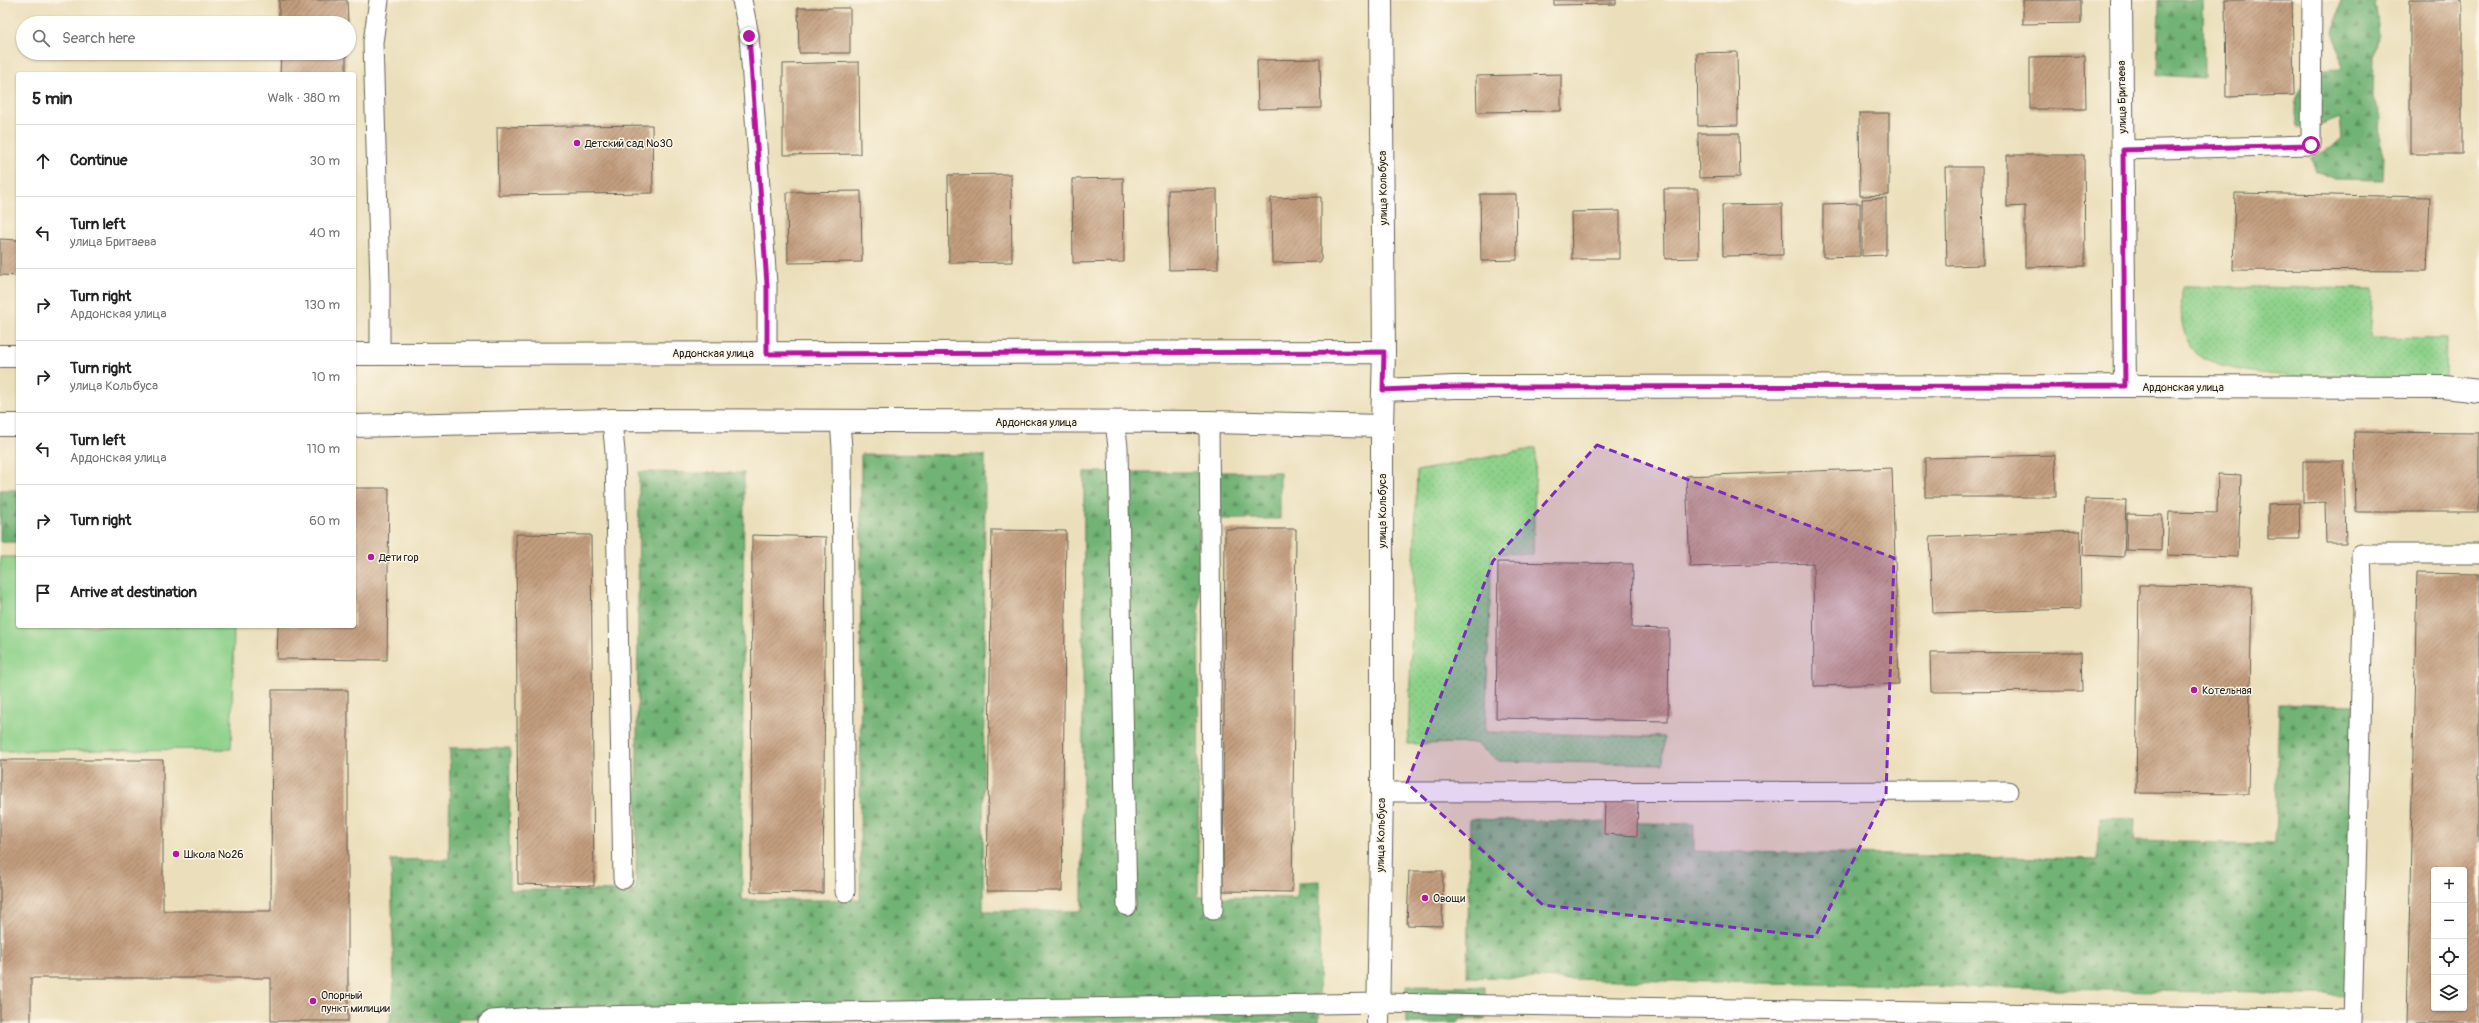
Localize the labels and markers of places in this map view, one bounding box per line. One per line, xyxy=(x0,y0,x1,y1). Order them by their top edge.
place label: Детский сад №30 xyxy=(584,137,673,150)
marker: Детский сад №30 xyxy=(572,138,582,148)
place label: Дети гор xyxy=(378,551,419,564)
marker: Дети гор xyxy=(366,552,376,562)
place label: Котельная xyxy=(2202,684,2252,697)
marker: Котельная xyxy=(2189,685,2199,695)
place label: Школа №26 xyxy=(184,848,244,861)
marker: Школа №26 xyxy=(171,849,181,859)
place label: Овощи xyxy=(1433,892,1465,905)
marker: Овощи xyxy=(1420,893,1430,903)
place label: Опорный пункт милиции xyxy=(321,989,390,1015)
marker: Опорный пункт милиции xyxy=(308,996,318,1006)

